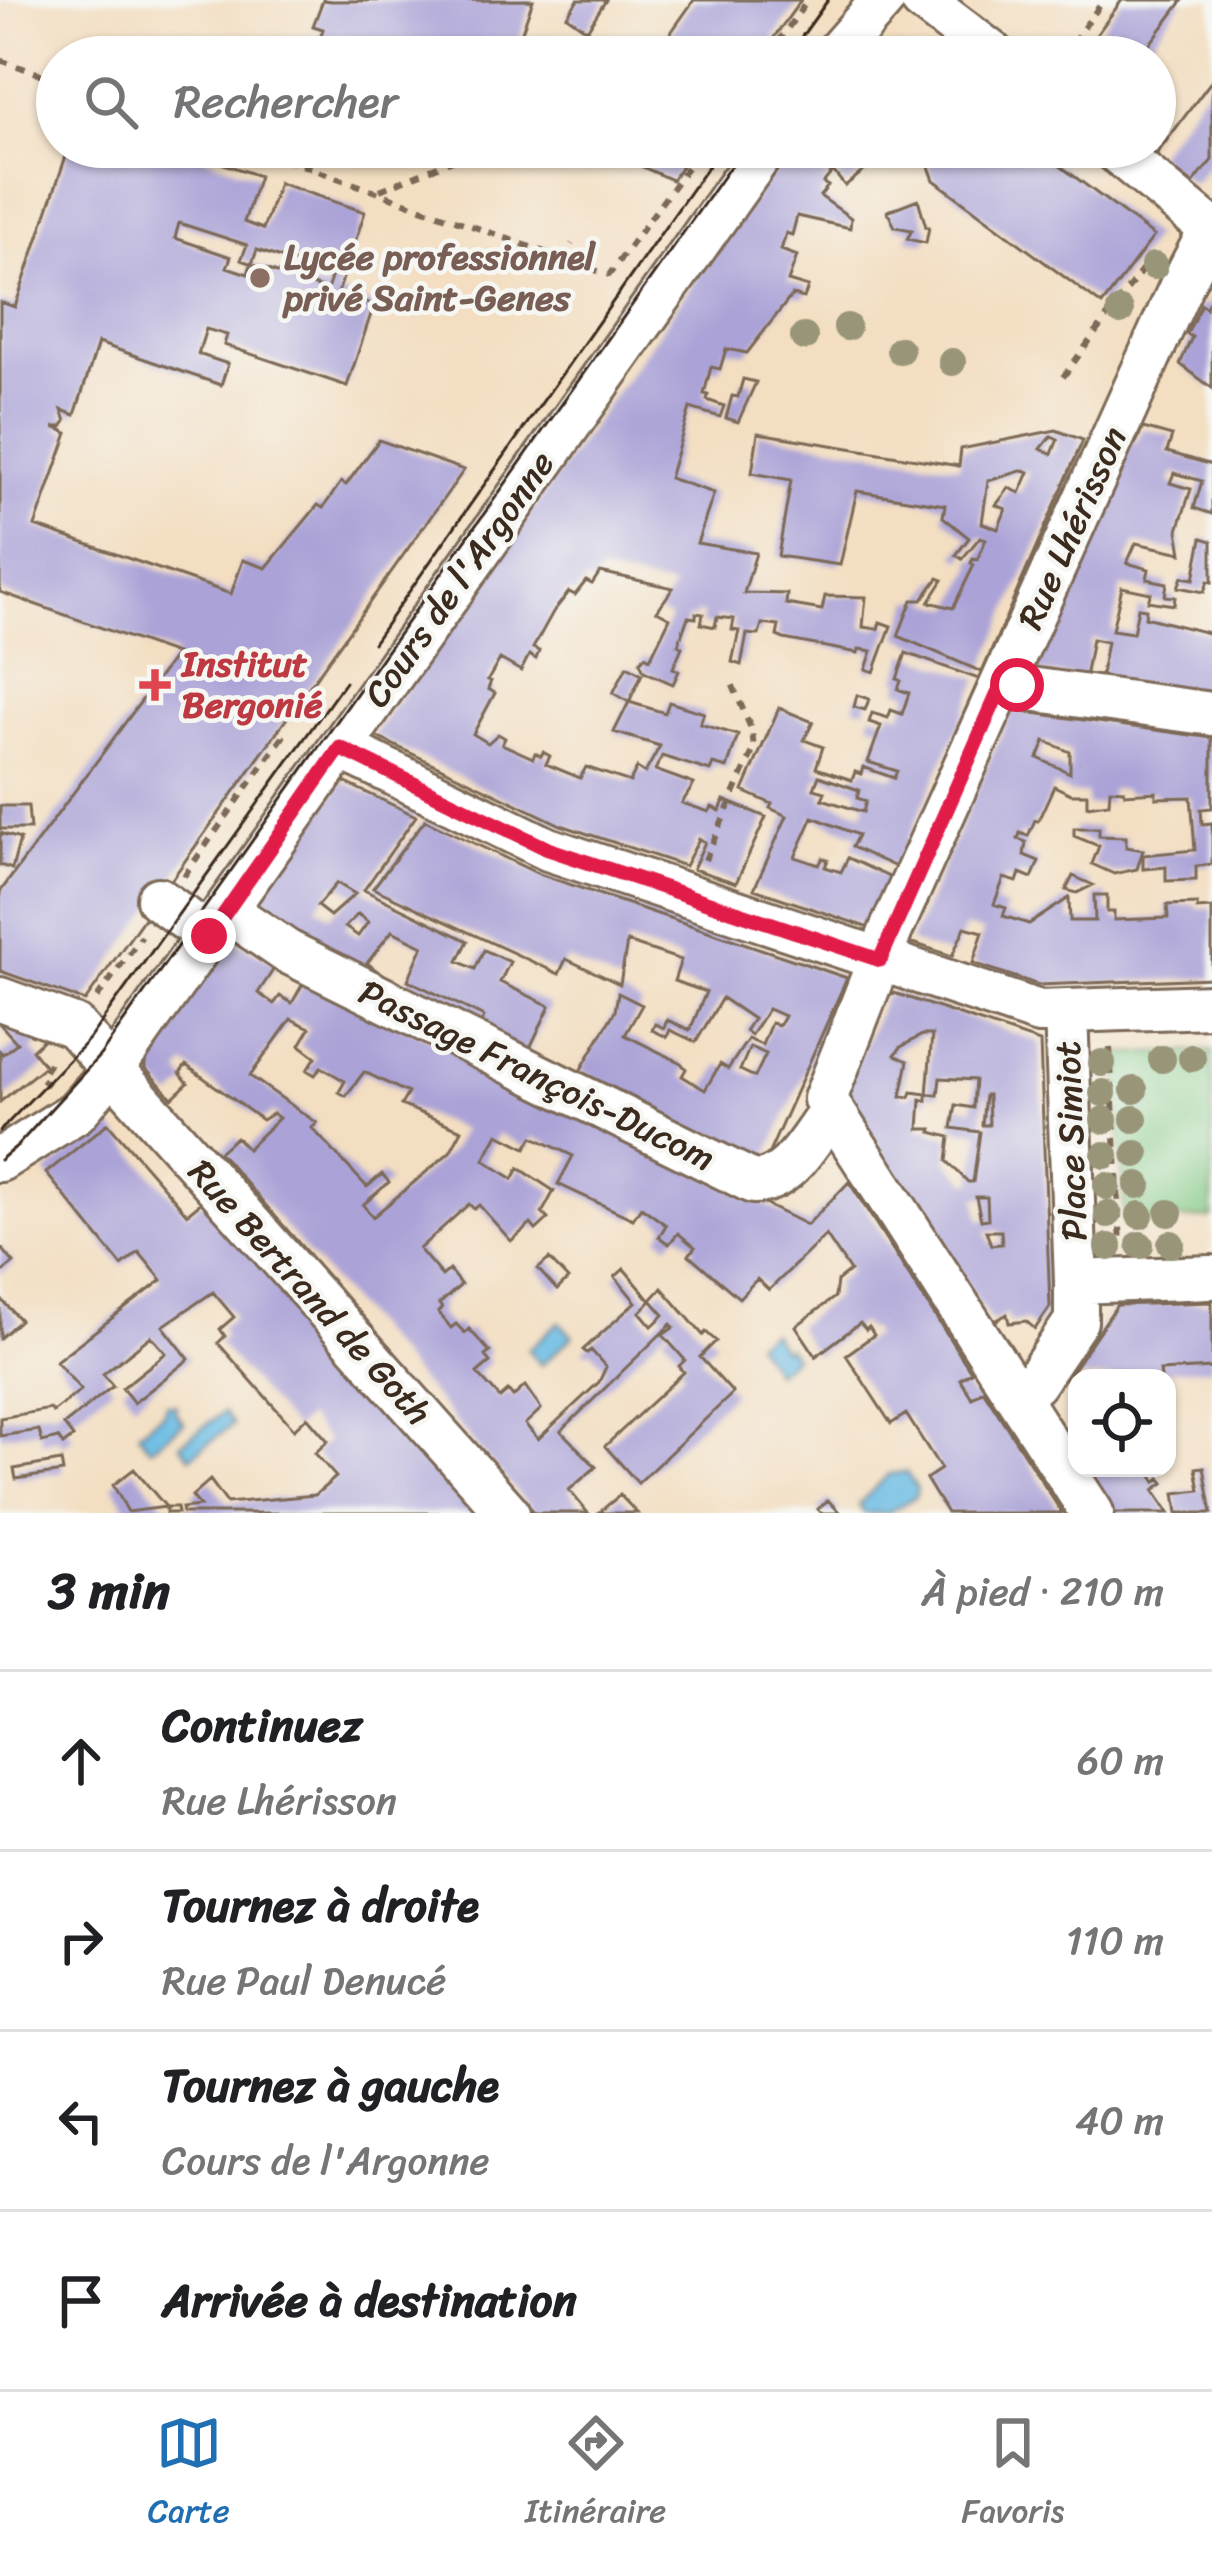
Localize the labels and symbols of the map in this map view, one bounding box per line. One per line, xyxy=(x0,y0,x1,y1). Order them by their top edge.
place label: Lycée professionnel privé Saint-Genes xyxy=(282,225,597,330)
marker: Lycée professionnel privé Saint-Genes xyxy=(247,265,273,291)
street label: Rue Lhérisson xyxy=(999,416,1145,640)
street label: Cours de l'Argonne xyxy=(346,437,572,721)
place label: Institut Bergonié xyxy=(180,632,323,737)
route start xyxy=(990,658,1044,712)
marker: Institut Bergonié xyxy=(139,669,171,701)
route end xyxy=(182,909,236,963)
street label: Passage François-Ducom xyxy=(348,961,726,1189)
street label: Place Simiot xyxy=(1036,1040,1106,1242)
street label: Rue Bertrand de Goth xyxy=(172,1143,448,1441)

